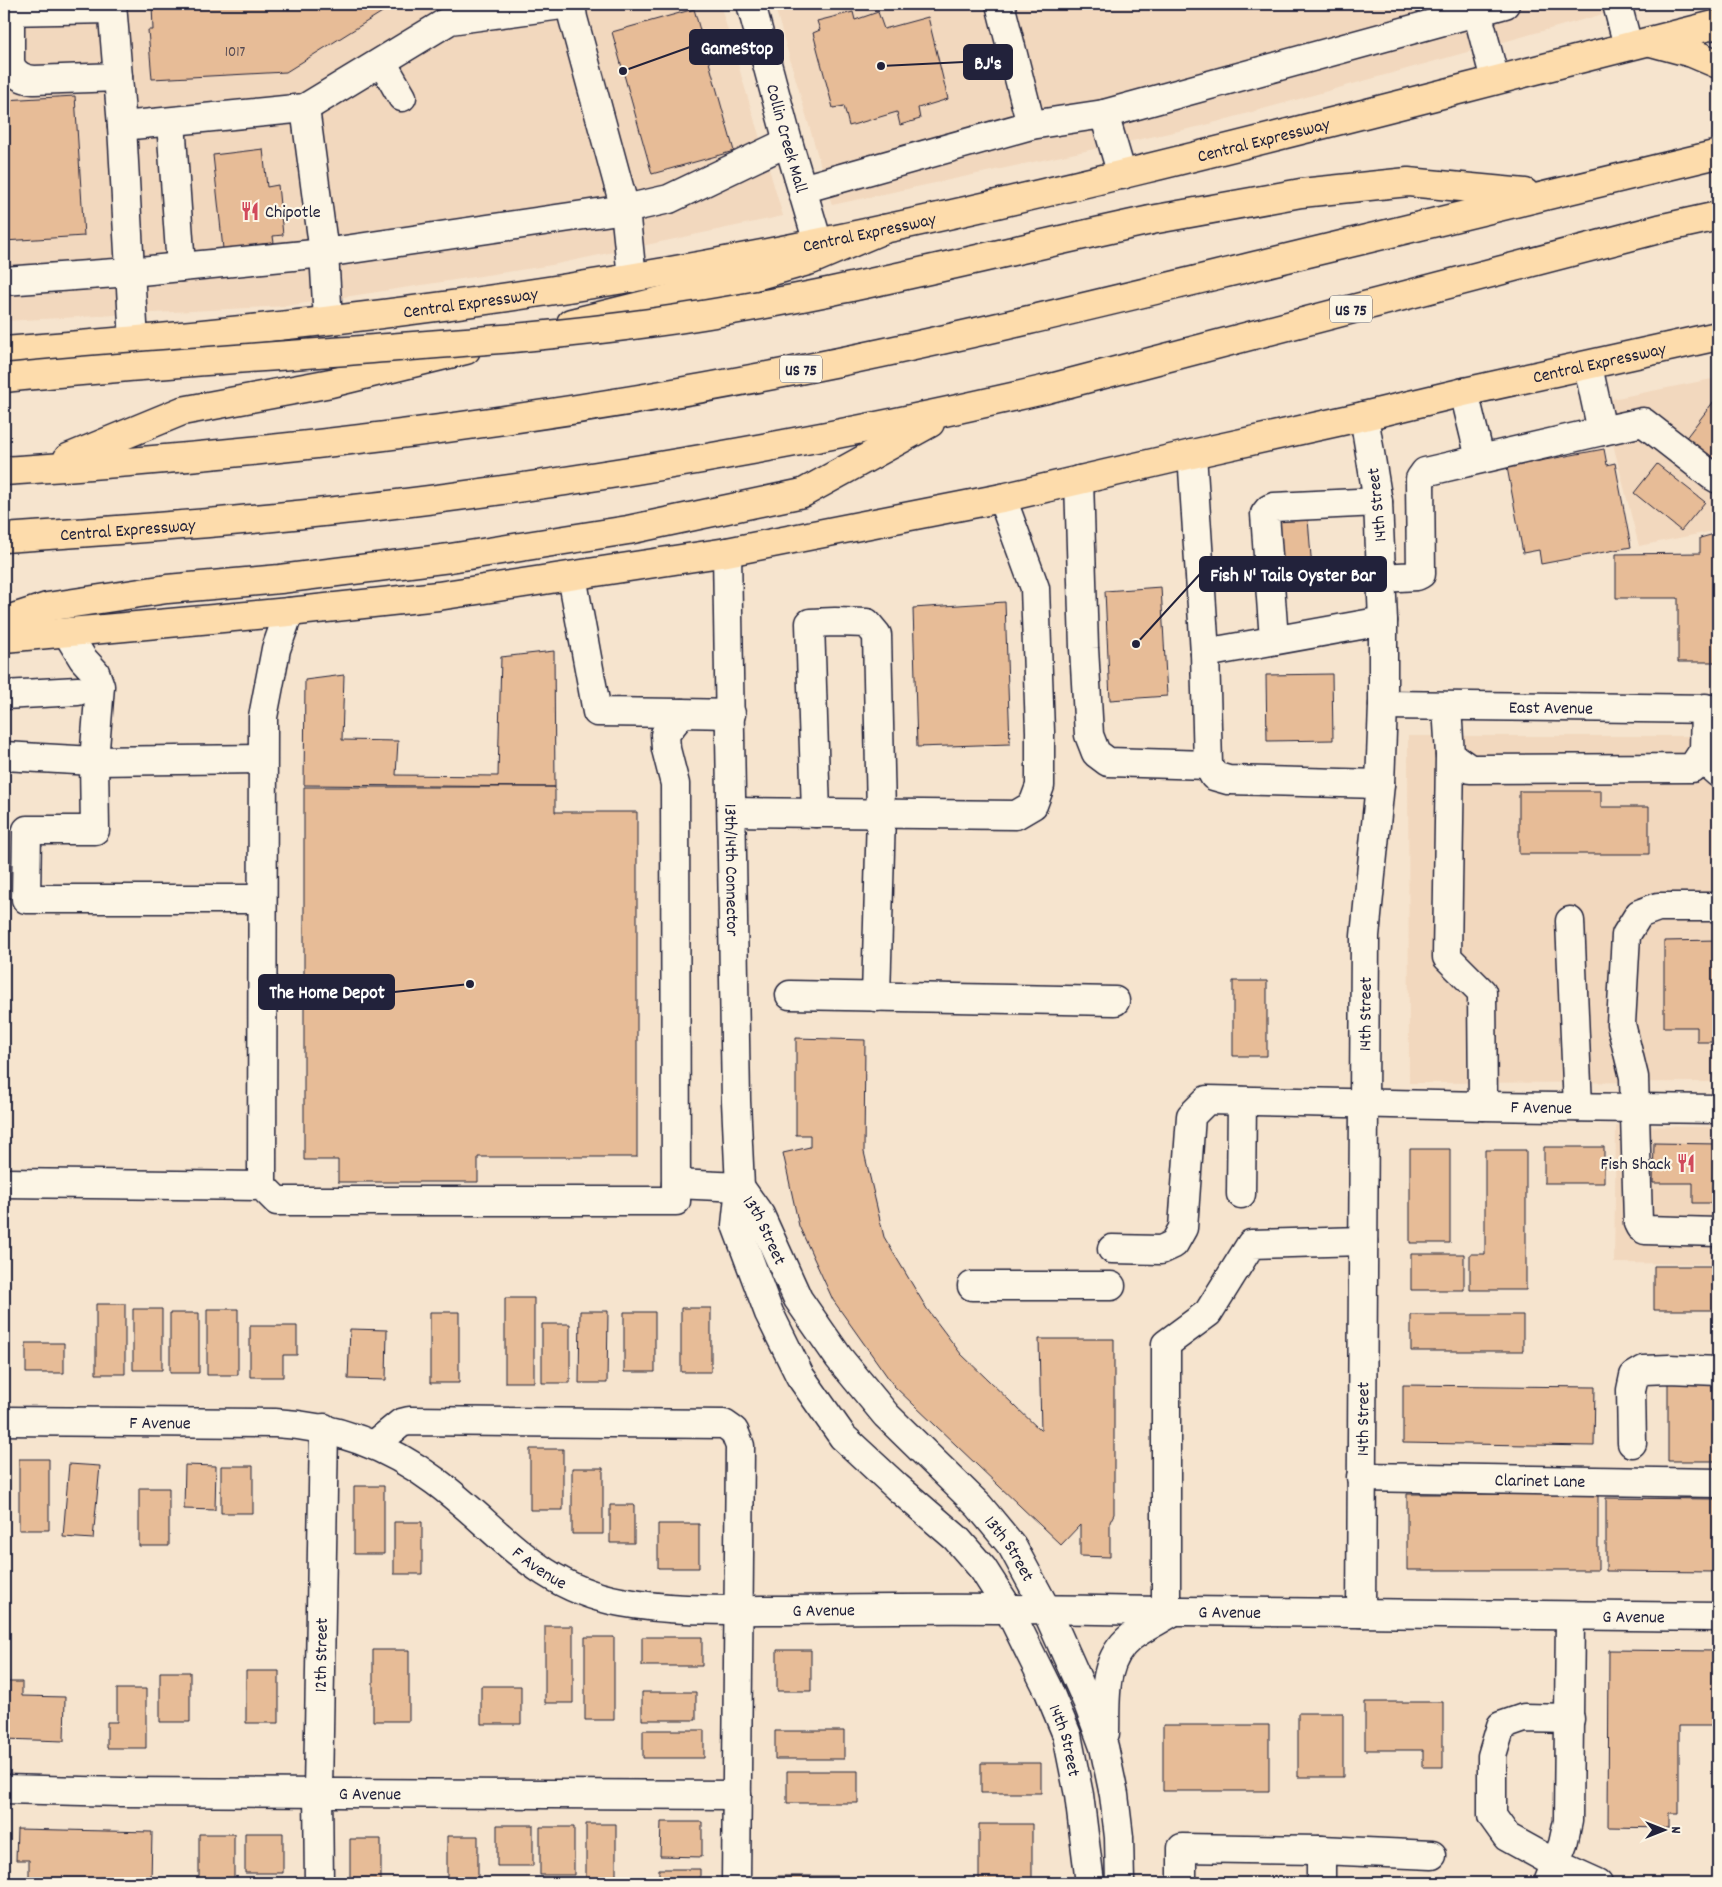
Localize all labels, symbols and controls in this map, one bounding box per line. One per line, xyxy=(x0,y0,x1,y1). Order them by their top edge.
callout: GameStop xyxy=(690,30,783,64)
text: GameStop xyxy=(701,37,773,64)
house number: 1017 xyxy=(225,42,245,64)
callout: BJ's xyxy=(964,45,1012,79)
text: BJ's xyxy=(974,52,1002,79)
street label: Collin Creek Mall xyxy=(758,82,813,197)
street label: Central Expressway xyxy=(1195,113,1334,170)
restaurant icon: Chipotle xyxy=(239,200,261,222)
place label: Chipotle xyxy=(265,201,321,226)
street label: Central Expressway xyxy=(801,208,939,261)
street label: Central Expressway xyxy=(402,283,540,326)
road number: US 75 xyxy=(1330,296,1372,322)
street label: Central Expressway xyxy=(1531,338,1669,391)
road number: US 75 xyxy=(780,356,822,382)
street label: 14th Street xyxy=(1362,466,1395,543)
street label: Central Expressway xyxy=(59,514,197,549)
callout: Fish N' Tails Oyster Bar xyxy=(1200,557,1386,591)
text: Fish N' Tails Oyster Bar xyxy=(1210,564,1377,591)
street label: East Avenue xyxy=(1509,697,1593,723)
street label: 13th/14th Connector xyxy=(716,804,743,937)
callout: The Home Depot xyxy=(259,975,394,1009)
street label: 14th Street xyxy=(1354,976,1380,1051)
text: The Home Depot xyxy=(269,981,385,1008)
street label: F Avenue xyxy=(1510,1096,1572,1122)
restaurant icon: Fish Shack xyxy=(1675,1152,1697,1174)
place label: Fish Shack xyxy=(1600,1153,1671,1178)
street label: 13th Street xyxy=(735,1191,791,1270)
street label: 14th Street xyxy=(1352,1381,1377,1456)
street label: F Avenue xyxy=(129,1412,191,1437)
street label: Clarinet Lane xyxy=(1494,1469,1586,1496)
street label: 13th Street xyxy=(977,1511,1039,1587)
street label: F Avenue xyxy=(506,1542,571,1597)
street label: G Avenue xyxy=(792,1599,855,1625)
street label: G Avenue xyxy=(1198,1601,1261,1627)
street label: G Avenue xyxy=(1602,1606,1665,1631)
street label: 12th Street xyxy=(310,1617,336,1693)
street label: 14th Street xyxy=(1041,1701,1085,1779)
street label: G Avenue xyxy=(339,1783,401,1808)
north arrow xyxy=(1640,1804,1690,1854)
text: N xyxy=(1665,1827,1685,1834)

